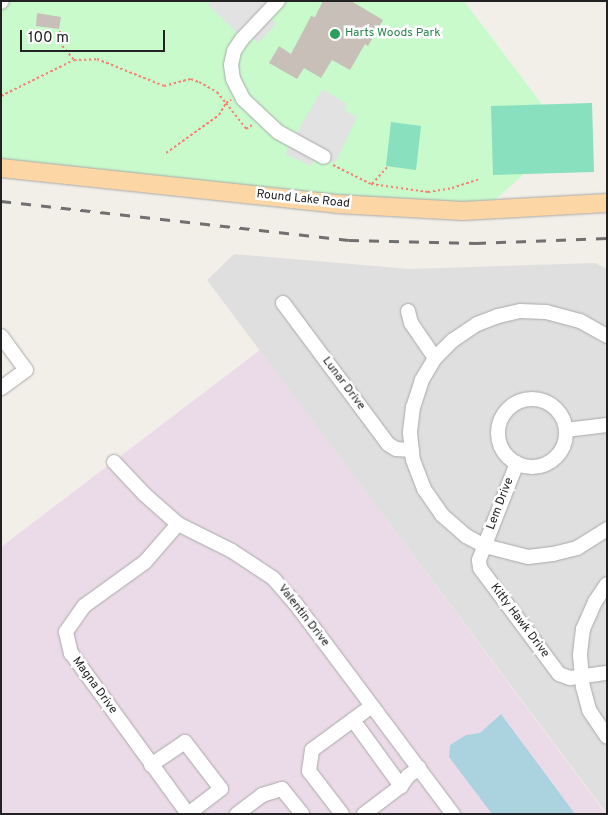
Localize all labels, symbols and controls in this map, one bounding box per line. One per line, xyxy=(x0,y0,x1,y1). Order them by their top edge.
scale bar xyxy=(22,20,168,52)
place label: Harts Woods Park xyxy=(345,27,441,41)
marker: Harts Woods Park xyxy=(329,28,341,40)
text: 100 m xyxy=(28,29,69,48)
street label: Round Lake Road xyxy=(256,188,350,212)
street label: Lunar Drive xyxy=(318,355,368,413)
street label: Lem Drive xyxy=(484,476,518,532)
street label: Kitty Hawk Drive xyxy=(486,581,552,661)
street label: Valentin Drive xyxy=(274,582,332,650)
street label: Magna Drive xyxy=(68,655,120,717)

